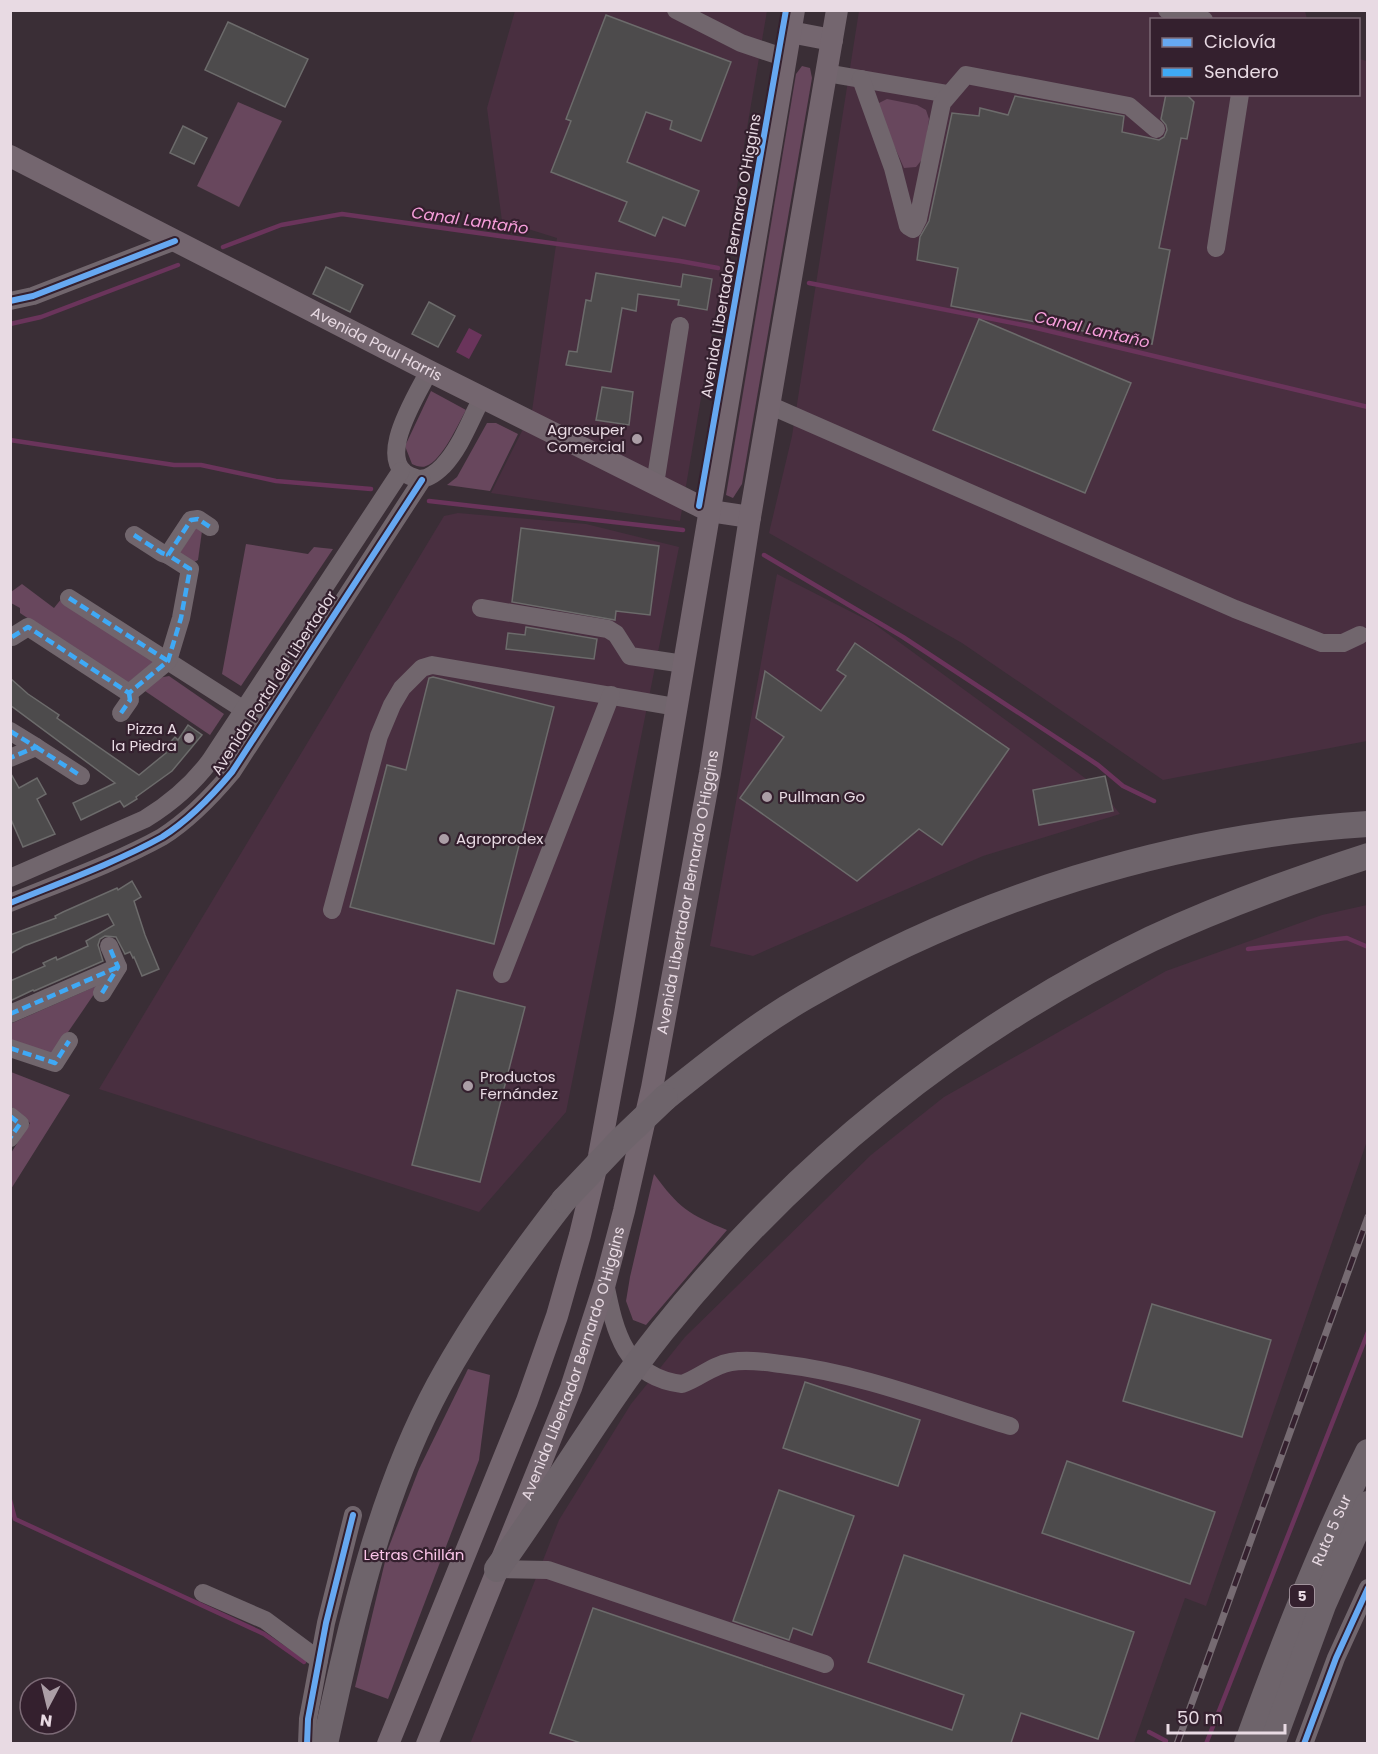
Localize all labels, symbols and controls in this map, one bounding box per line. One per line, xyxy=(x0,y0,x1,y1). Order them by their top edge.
legend xyxy=(1150,18,1360,96)
text: Ciclovía xyxy=(1204,29,1276,54)
text: Sendero xyxy=(1204,59,1279,84)
street label: Avenida Libertador Bernardo O'Higgins xyxy=(695,112,766,400)
water label: Canal Lantaño xyxy=(410,201,530,240)
street label: Avenida Paul Harris xyxy=(308,301,446,386)
water label: Canal Lantaño xyxy=(1032,305,1152,354)
place label: Agrosuper Comercial xyxy=(547,419,625,457)
marker: Agrosuper Comercial xyxy=(630,432,644,446)
street label: Avenida Portal del Libertador xyxy=(206,586,341,779)
place label: Pizza A la Piedra xyxy=(112,718,177,756)
marker: Pizza A la Piedra xyxy=(182,731,196,745)
street label: Avenida Libertador Bernardo O'Higgins xyxy=(651,748,723,1036)
place label: Pullman Go xyxy=(779,786,865,807)
marker: Pullman Go xyxy=(760,790,774,804)
place label: Agroprodex xyxy=(456,828,543,849)
marker: Agroprodex xyxy=(437,832,451,846)
place label: Productos Fernández xyxy=(480,1066,558,1104)
marker: Productos Fernández xyxy=(461,1079,475,1093)
street label: Avenida Libertador Bernardo O'Higgins xyxy=(516,1224,629,1503)
street label: Ruta 5 Sur xyxy=(1306,1491,1356,1569)
park label: Letras Chillán xyxy=(364,1544,464,1565)
road number: 5 xyxy=(1290,1585,1314,1607)
north arrow xyxy=(18,1676,78,1736)
scale bar xyxy=(1168,1697,1285,1735)
text: 50 m xyxy=(1177,1705,1223,1730)
text: N xyxy=(39,1708,54,1733)

